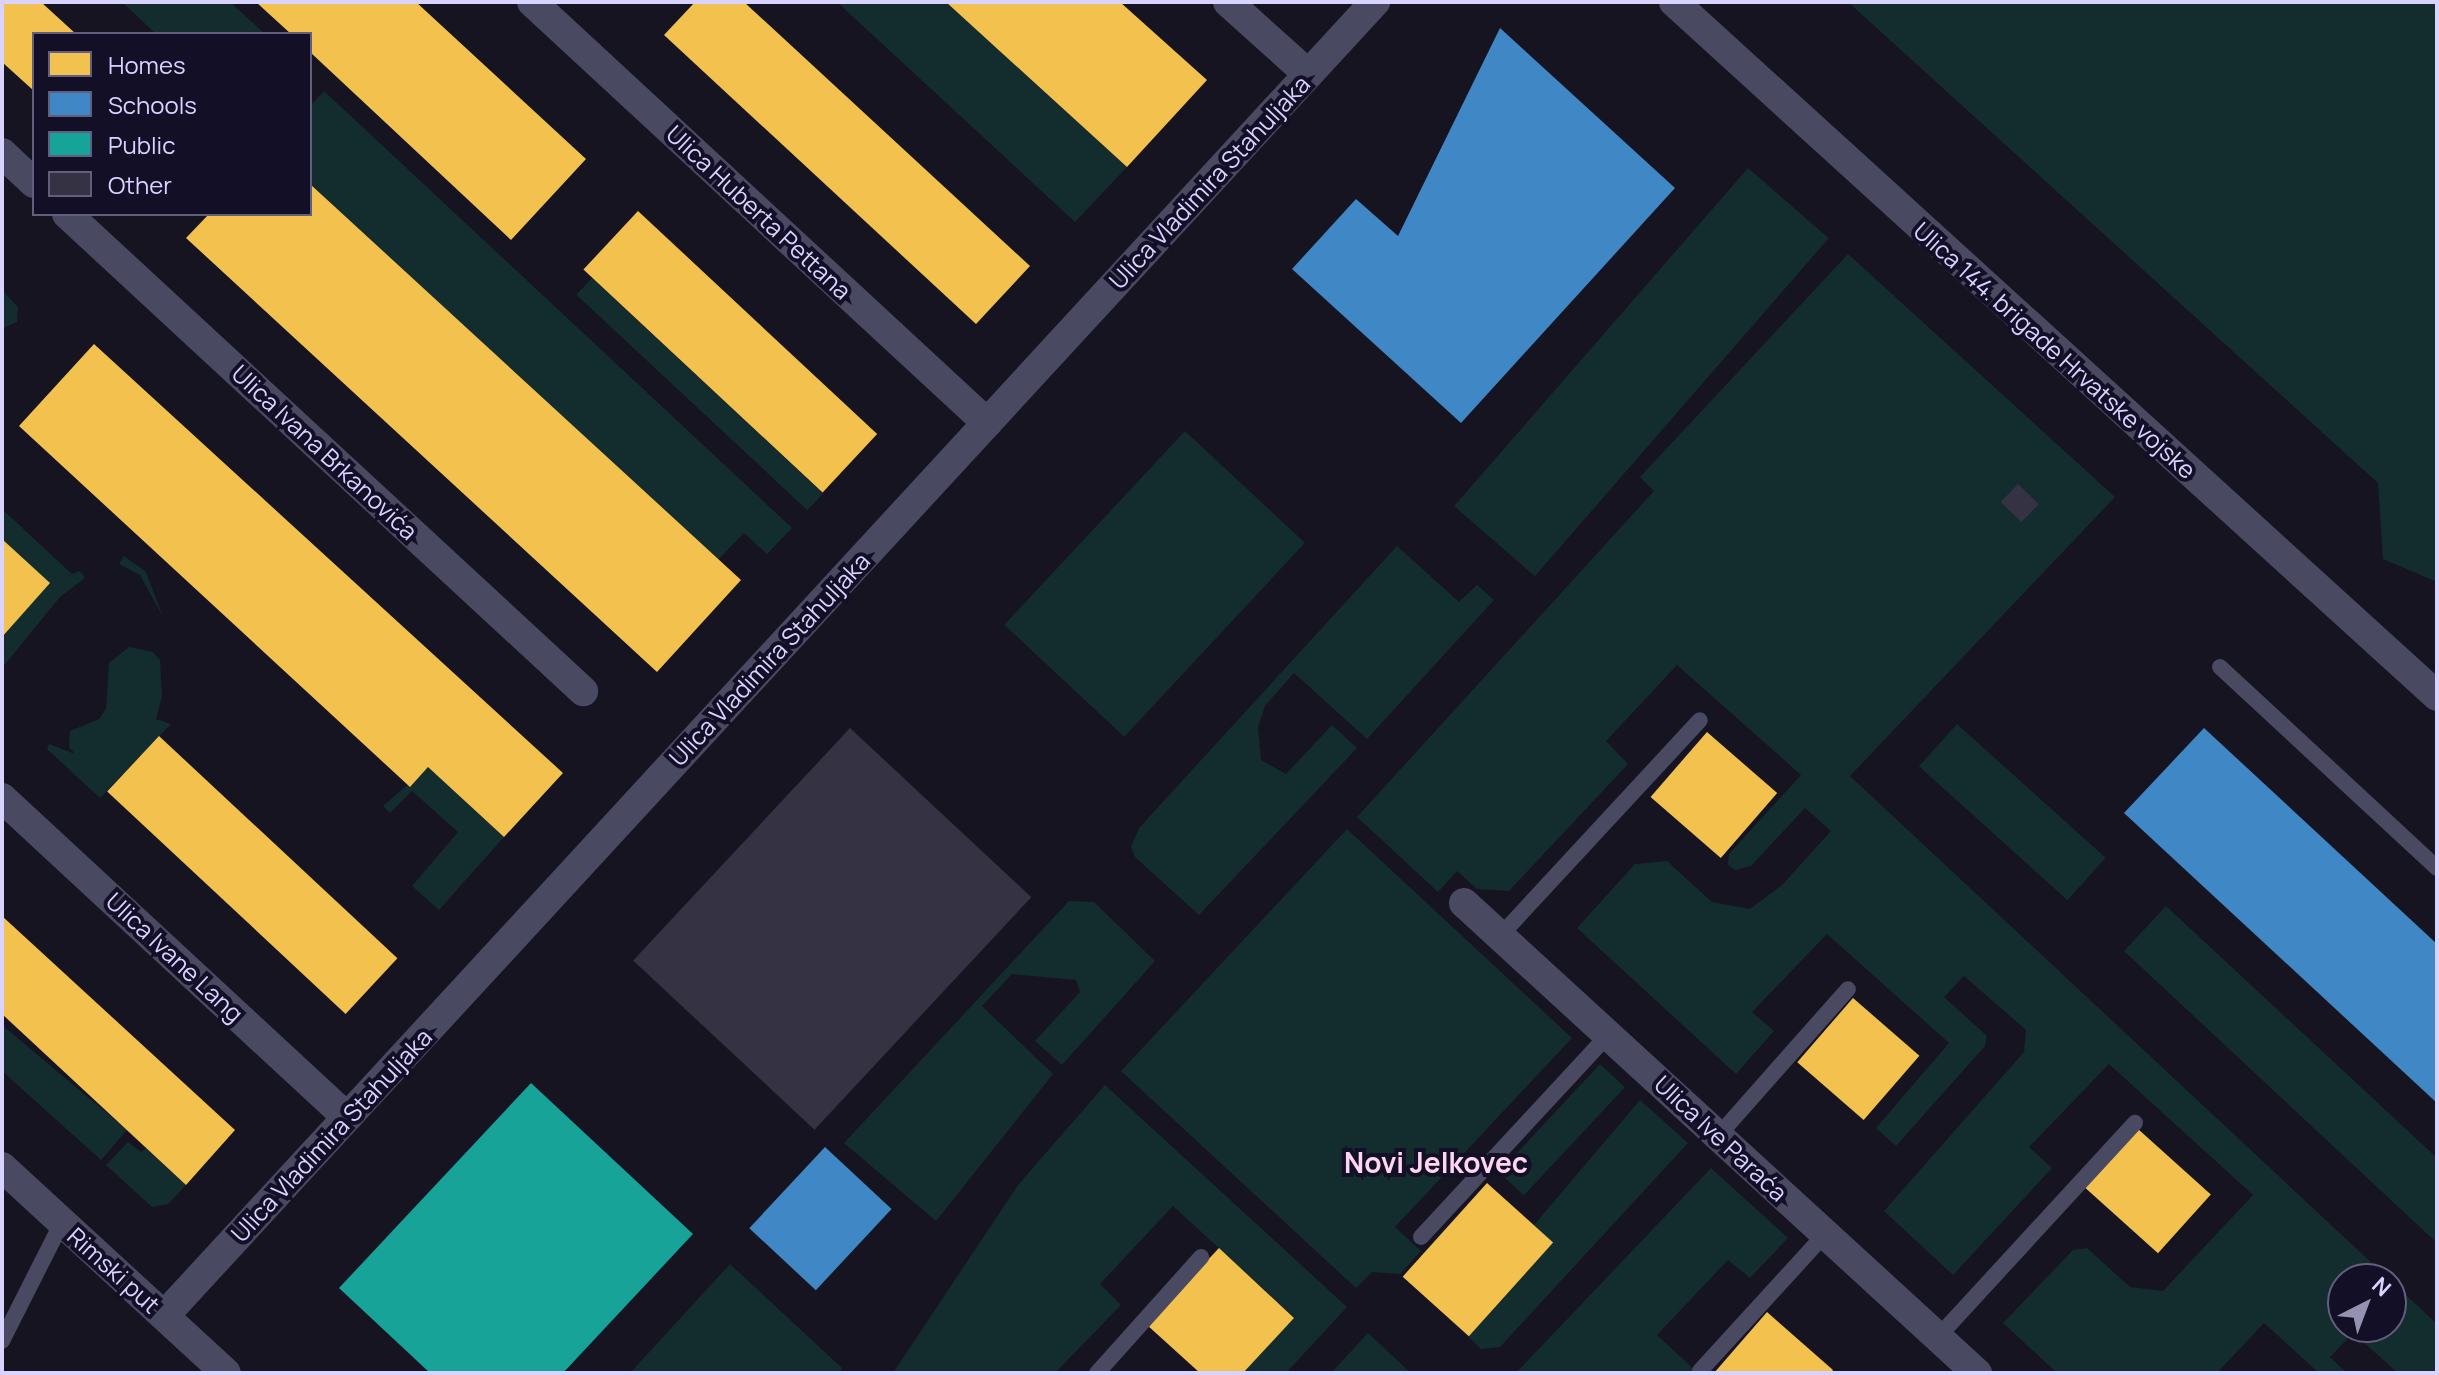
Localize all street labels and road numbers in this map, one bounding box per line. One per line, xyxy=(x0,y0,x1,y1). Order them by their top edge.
street label: Ulica Vladimira Stahuljaka xyxy=(1103,69,1315,295)
street label: Ulica Huberta Pettana xyxy=(661,119,857,305)
street label: Ulica 144. brigade Hrvatske vojske xyxy=(1908,216,2202,484)
street label: Ulica Ivana Brkanovića xyxy=(226,359,424,545)
street label: Ulica Vladimira Stahuljaka xyxy=(663,546,875,772)
street label: Ulica Ivane Lang xyxy=(101,886,249,1028)
street label: Ulica Vladimira Stahuljaka xyxy=(225,1022,437,1248)
street label: Ulica Ive Paraća xyxy=(1649,1069,1793,1207)
street label: Rimski put xyxy=(62,1221,166,1319)

